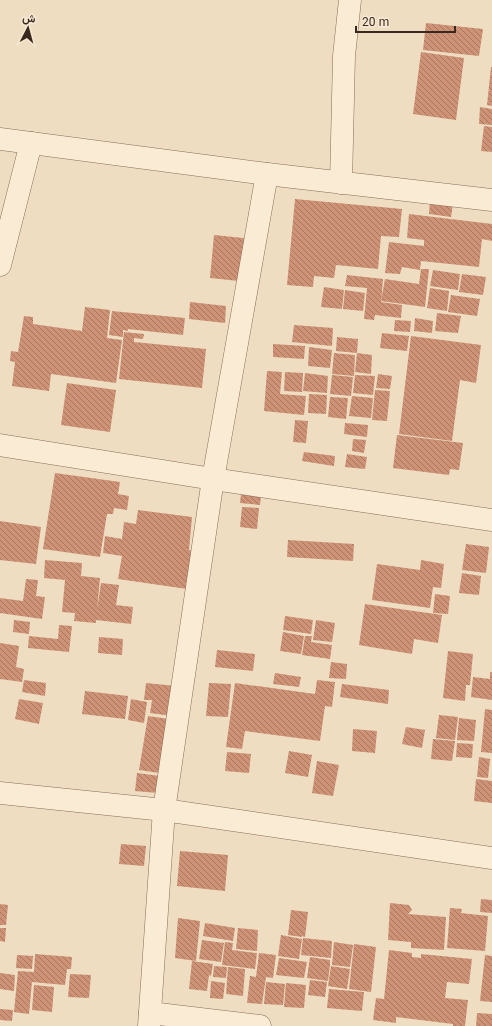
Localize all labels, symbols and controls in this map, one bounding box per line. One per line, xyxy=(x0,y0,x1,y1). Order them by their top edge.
north arrow xyxy=(8,8,48,48)
scale bar xyxy=(356,8,455,34)
text: ش xyxy=(21,10,36,29)
text: 20 m xyxy=(362,14,389,32)

